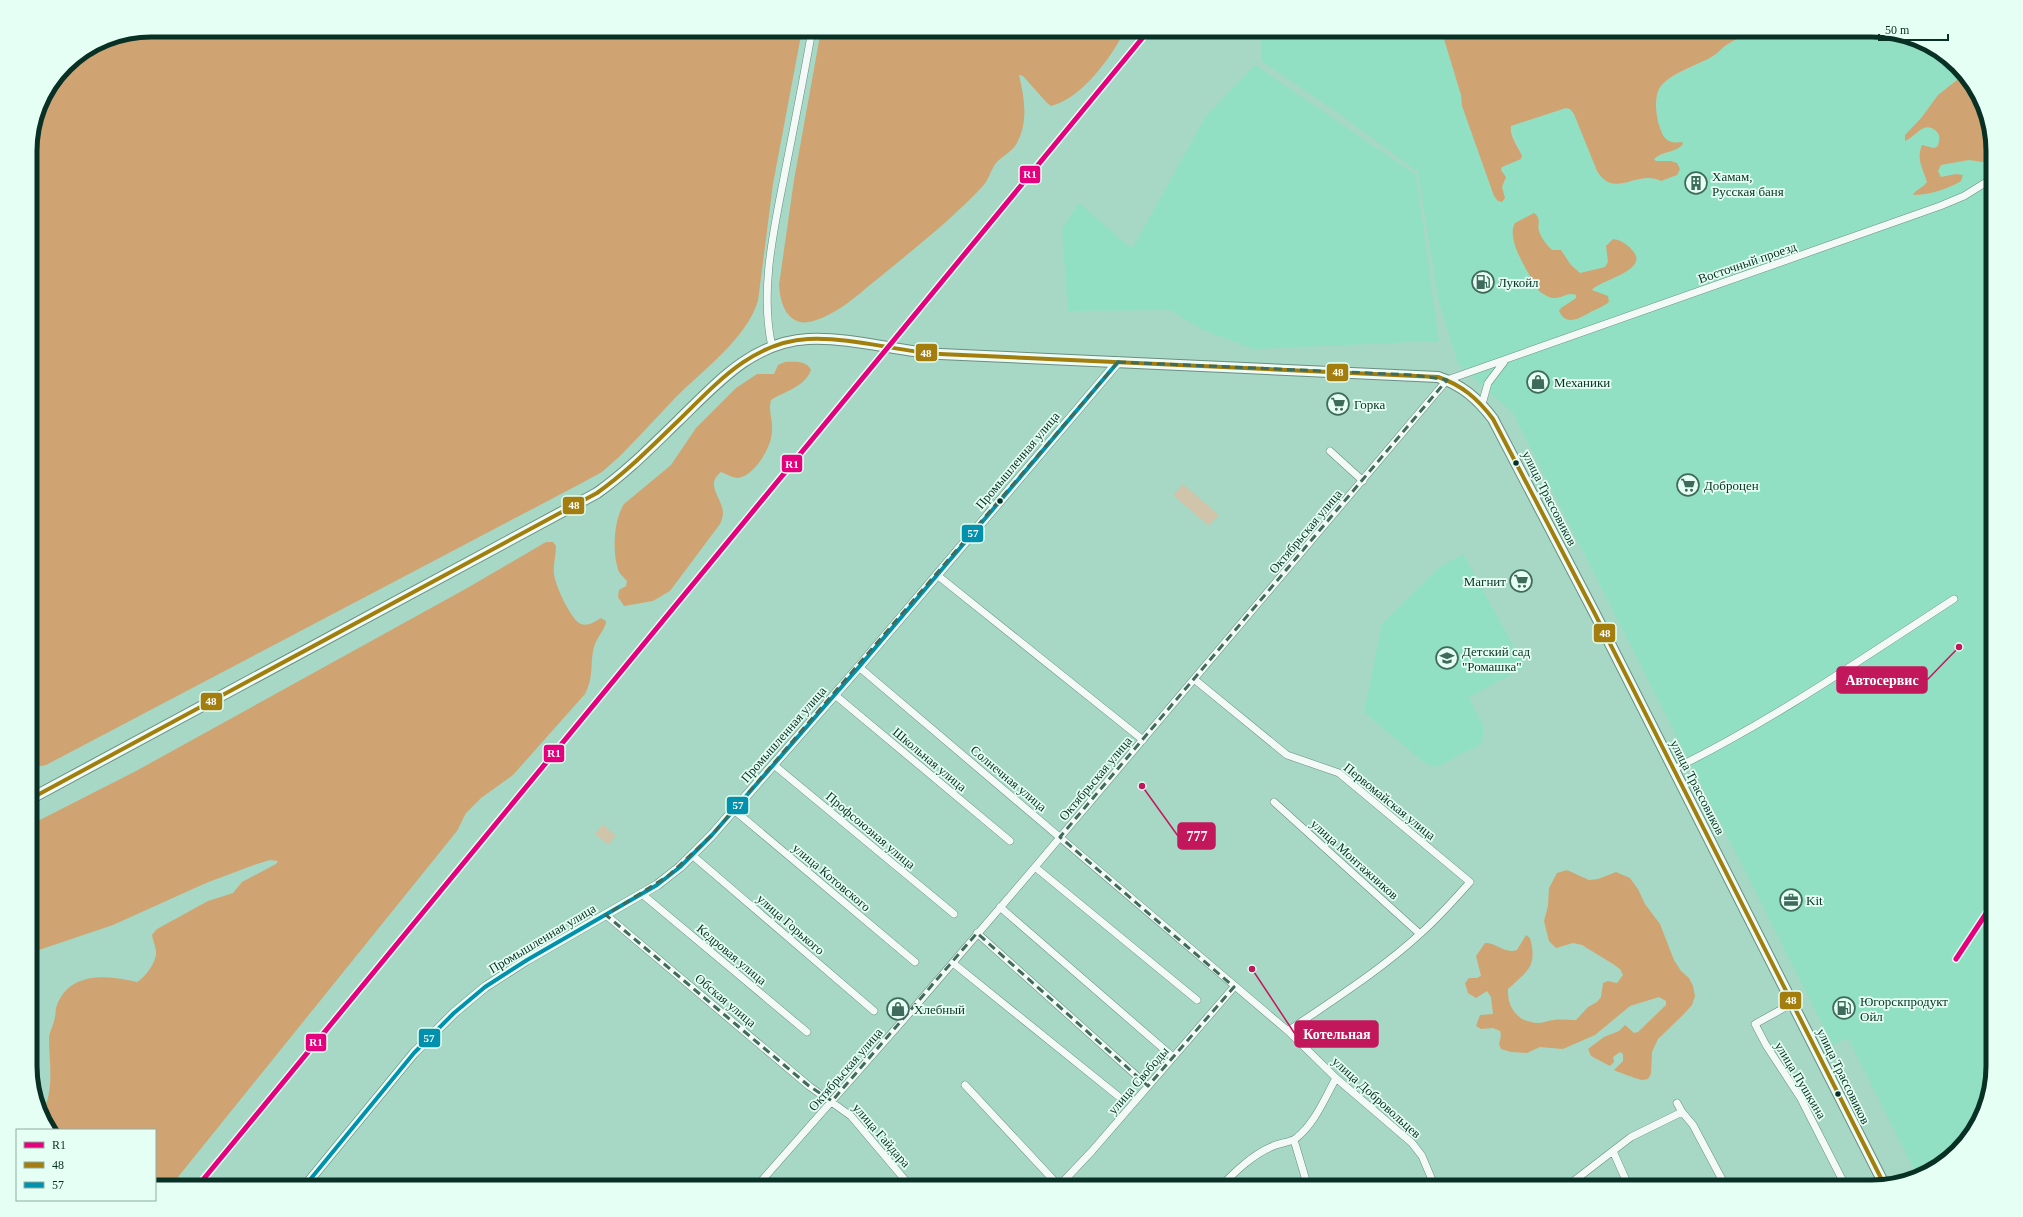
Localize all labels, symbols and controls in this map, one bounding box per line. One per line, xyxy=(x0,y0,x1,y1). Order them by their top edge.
scale bar xyxy=(1879,16,1948,42)
text: 50 m xyxy=(1885,23,1910,37)
line badge: R1 xyxy=(1019,165,1041,184)
text: R1 xyxy=(1023,168,1037,180)
place label: Хамам, Русская баня xyxy=(1712,169,1784,199)
building icon: Хамам, Русская баня xyxy=(1683,170,1709,196)
street label: Восточный проезд xyxy=(1696,239,1799,286)
fuel station icon: Лукойл xyxy=(1470,269,1496,295)
place label: Лукойл xyxy=(1498,275,1539,290)
line badge: 48 xyxy=(915,343,938,362)
text: 48 xyxy=(921,347,932,359)
line badge: 48 xyxy=(1326,363,1349,382)
text: 48 xyxy=(1333,366,1344,378)
shop icon: Механики xyxy=(1525,369,1551,395)
place label: Механики xyxy=(1554,375,1610,390)
supermarket icon: Горка xyxy=(1325,391,1351,417)
place label: Горка xyxy=(1354,397,1385,412)
street label: Промышленная улица xyxy=(972,408,1063,512)
street label: улица Трассовиков xyxy=(1519,448,1580,548)
line badge: R1 xyxy=(781,454,803,473)
text: R1 xyxy=(785,458,799,470)
unlabelled marker xyxy=(1511,458,1521,468)
supermarket icon: Доброцен xyxy=(1675,472,1701,498)
place label: Доброцен xyxy=(1704,478,1759,493)
street label: Октябрьская улица xyxy=(1266,486,1345,576)
line badge: 48 xyxy=(562,496,585,515)
unlabelled marker xyxy=(995,496,1005,506)
text: 48 xyxy=(569,499,580,511)
line badge: 57 xyxy=(961,524,984,543)
text: 57 xyxy=(968,527,979,539)
supermarket icon: Магнит xyxy=(1508,568,1534,594)
place label: Магнит xyxy=(1464,574,1506,589)
line badge: 48 xyxy=(1593,623,1616,643)
text: 48 xyxy=(1600,627,1611,639)
place label: Детский сад "Ромашка" xyxy=(1462,644,1531,674)
school or university icon: Детский сад "Ромашка" xyxy=(1434,645,1460,671)
callout: Автосервис xyxy=(1837,667,1927,693)
text: Автосервис xyxy=(1845,673,1919,688)
street label: Промышленная улица xyxy=(738,683,829,785)
line badge: 48 xyxy=(200,692,223,711)
text: 48 xyxy=(206,695,217,707)
street label: Школьная улица xyxy=(890,724,970,795)
street label: Октябрьская улица xyxy=(1056,733,1135,823)
street label: улица Трассовиков xyxy=(1667,737,1728,837)
street label: Солнечная улица xyxy=(968,742,1050,815)
line badge: R1 xyxy=(543,744,565,763)
text: R1 xyxy=(547,747,561,759)
street label: Первомайская улица xyxy=(1341,760,1439,843)
street label: Профсоюзная улица xyxy=(823,789,919,872)
line badge: 57 xyxy=(726,796,749,815)
text: 57 xyxy=(733,799,744,811)
street label: улица Монтажников xyxy=(1308,816,1402,903)
callout: 777 xyxy=(1178,823,1215,849)
text: 777 xyxy=(1187,829,1208,844)
street label: улица Котовского xyxy=(790,840,874,914)
office icon: Kit xyxy=(1778,887,1804,913)
street label: улица Горького xyxy=(754,891,827,958)
place label: Kit xyxy=(1806,893,1823,908)
street label: Промышленная улица xyxy=(486,900,599,976)
street label: Кедровая улица xyxy=(694,921,770,988)
street label: Обская улица xyxy=(692,971,759,1030)
line badge: 48 xyxy=(1779,991,1802,1010)
text: 48 xyxy=(1786,994,1797,1006)
place label: Югорскпродукт Ойл xyxy=(1860,994,1948,1024)
fuel station icon: Югорскпродукт Ойл xyxy=(1831,995,1857,1021)
shop icon: Хлебный xyxy=(885,996,911,1022)
place label: Хлебный xyxy=(914,1002,965,1017)
callout: Котельная xyxy=(1295,1021,1378,1047)
street label: Октябрьская улица xyxy=(805,1025,886,1114)
street label: улица Трассовиков xyxy=(1814,1026,1873,1126)
text: Котельная xyxy=(1303,1027,1371,1042)
line badge: 57 xyxy=(418,1028,441,1048)
text: 57 xyxy=(424,1032,435,1044)
line badge: R1 xyxy=(305,1033,327,1052)
text: R1 xyxy=(309,1036,323,1048)
street label: улица Пушкина xyxy=(1772,1039,1830,1122)
street label: улица Свободы xyxy=(1105,1043,1172,1117)
street label: улица Добровольцев xyxy=(1329,1054,1424,1141)
unlabelled marker xyxy=(1833,1089,1843,1099)
street label: улица Гайдара xyxy=(850,1100,914,1171)
legend xyxy=(16,1129,156,1201)
text: R1 xyxy=(52,1138,66,1152)
text: 48 xyxy=(52,1158,64,1172)
text: 57 xyxy=(52,1178,64,1192)

